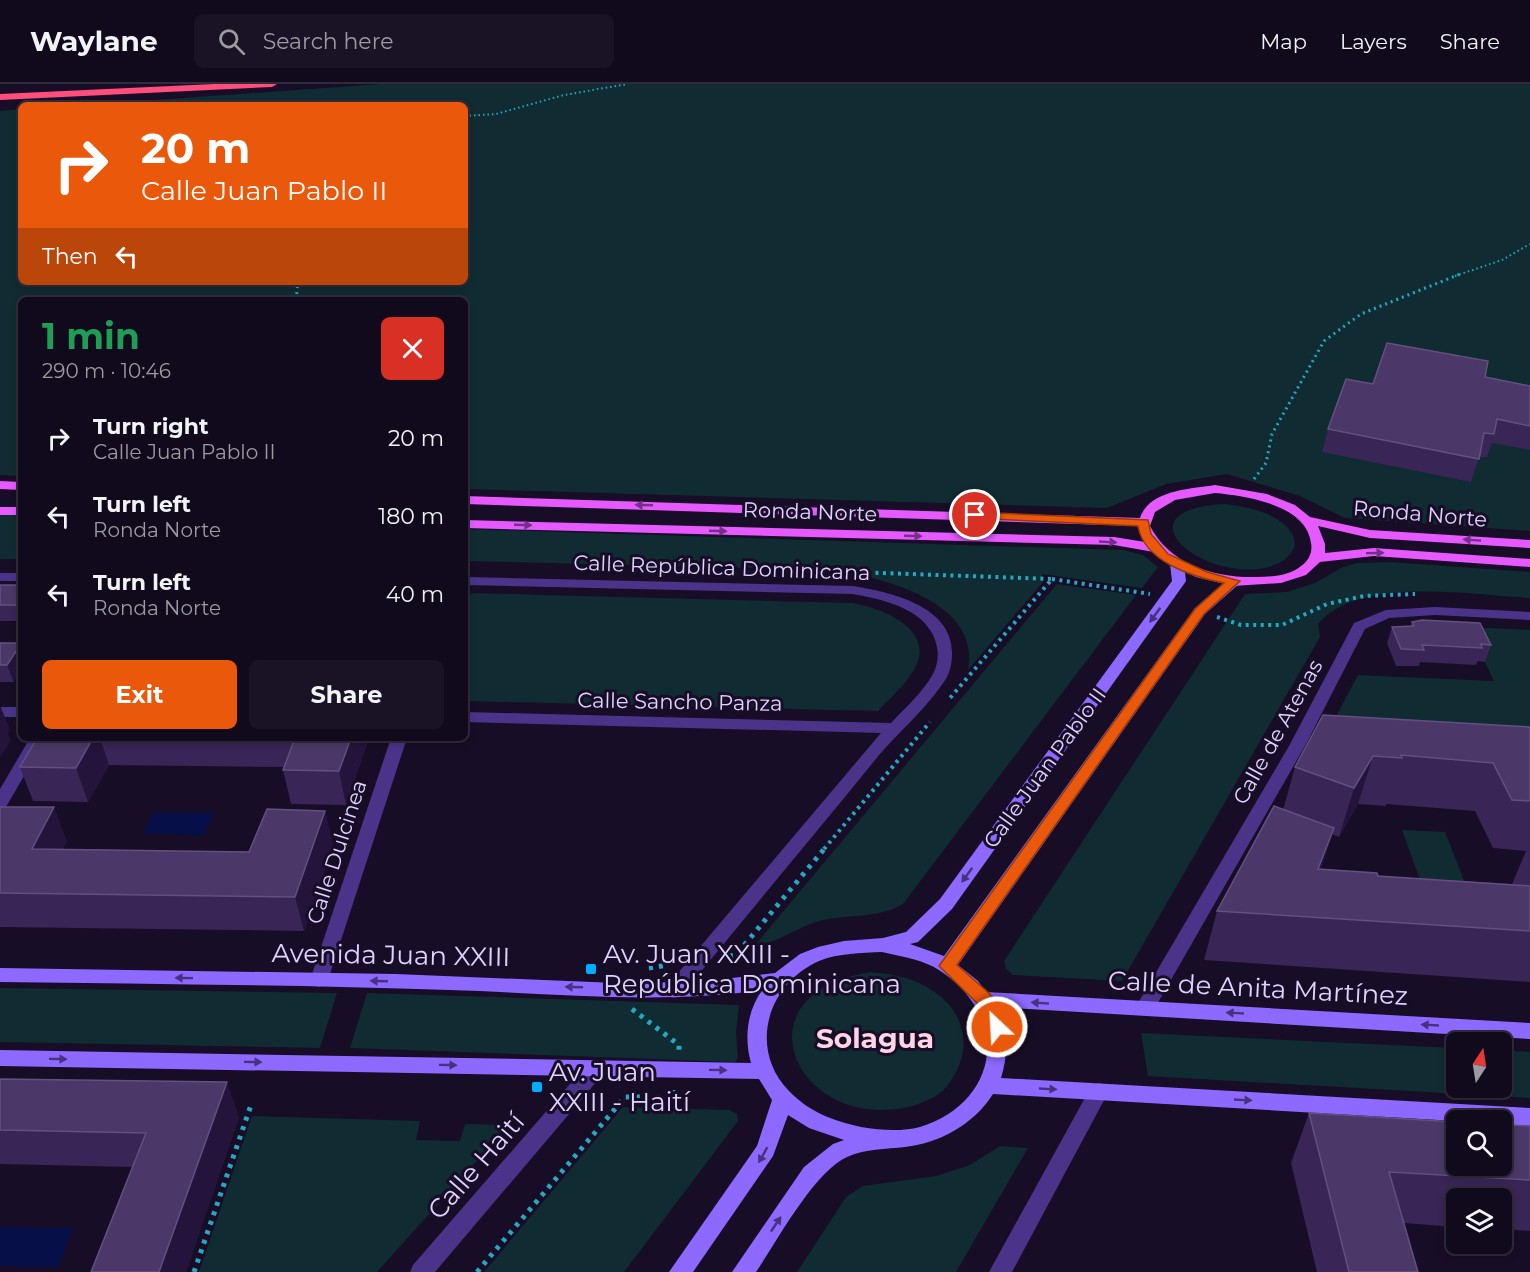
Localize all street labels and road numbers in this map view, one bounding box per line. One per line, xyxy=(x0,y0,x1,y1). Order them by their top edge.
street label: Ronda Norte xyxy=(1352,495,1488,532)
street label: Ronda Norte xyxy=(742,497,878,526)
street label: Calle República Dominicana xyxy=(573,550,871,585)
street label: Calle de Atenas xyxy=(1227,655,1328,808)
street label: Calle Juan Pablo II xyxy=(978,683,1111,853)
street label: Calle Sancho Panza xyxy=(577,687,783,716)
street label: Calle Dulcinea xyxy=(301,777,372,927)
street label: Avenida Juan XXIII xyxy=(271,937,511,973)
street label: Calle de Anita Martínez xyxy=(1107,964,1409,1012)
street label: Calle Haití xyxy=(421,1105,532,1226)

